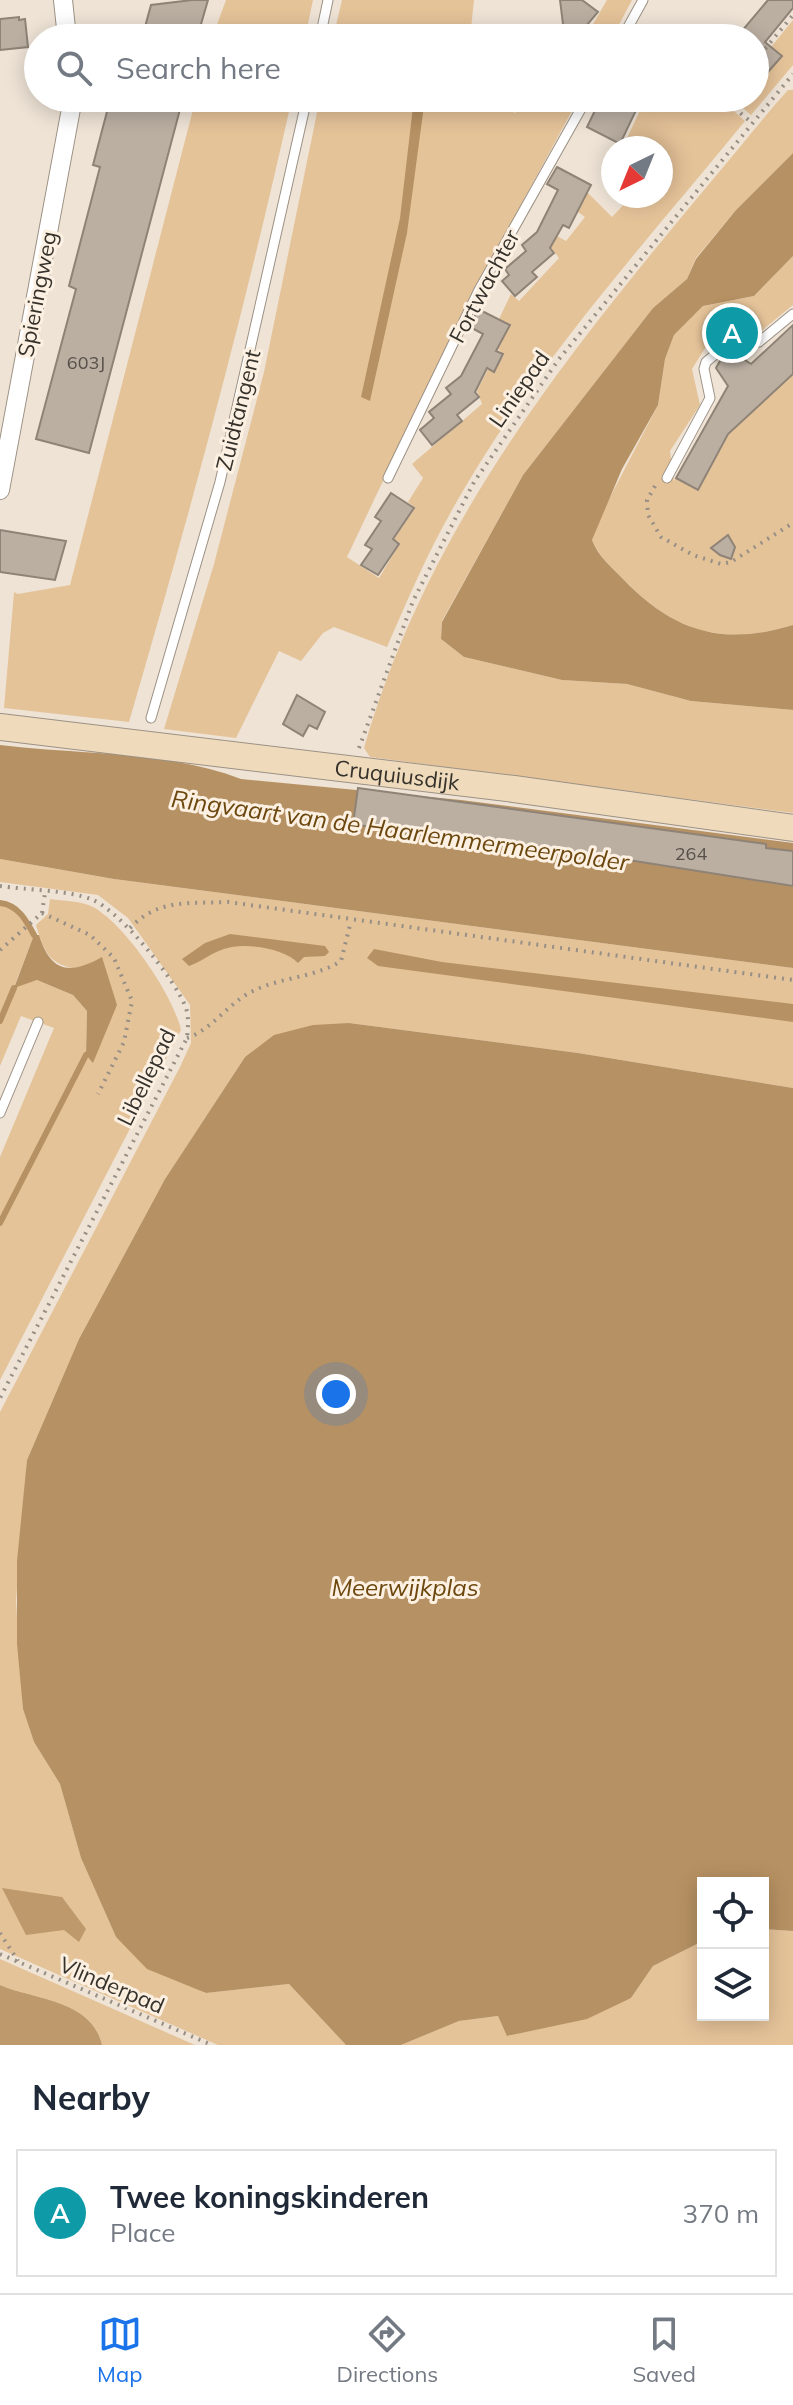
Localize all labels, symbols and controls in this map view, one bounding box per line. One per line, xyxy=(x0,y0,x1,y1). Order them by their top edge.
search box xyxy=(24,24,769,112)
icon: search xyxy=(52,46,96,90)
text: Search here xyxy=(116,49,281,87)
north arrow xyxy=(601,136,673,208)
street label: Fortwachter xyxy=(442,225,526,347)
street label: Spieringweg xyxy=(11,229,63,359)
pin: A xyxy=(706,303,758,363)
street label: Liniepad xyxy=(483,345,555,433)
street label: Zuidtangent xyxy=(209,346,267,473)
house number: 603J xyxy=(67,351,105,374)
street label: Cruquiusdijk xyxy=(333,753,462,796)
water label: Ringvaart van de Haarlemmermeerpolder xyxy=(169,783,632,877)
house number: 264 xyxy=(675,842,707,865)
street label: Libellepad xyxy=(111,1024,181,1130)
your location xyxy=(316,1374,356,1414)
water label: Meerwijkplas xyxy=(331,1572,479,1602)
map controls xyxy=(697,1877,769,2021)
button: locate xyxy=(697,1877,769,1949)
button: layers xyxy=(697,1949,769,2021)
street label: Vlinderpad xyxy=(55,1950,169,2020)
text: Nearby xyxy=(32,2076,150,2119)
text: Twee koningskinderen xyxy=(110,2178,429,2216)
text: A xyxy=(50,2197,70,2230)
text: 370 m xyxy=(683,2197,759,2230)
text: Place xyxy=(110,2216,175,2249)
tab: Map xyxy=(97,2312,142,2388)
tab: Directions xyxy=(337,2312,438,2388)
tab: Saved xyxy=(632,2312,696,2388)

